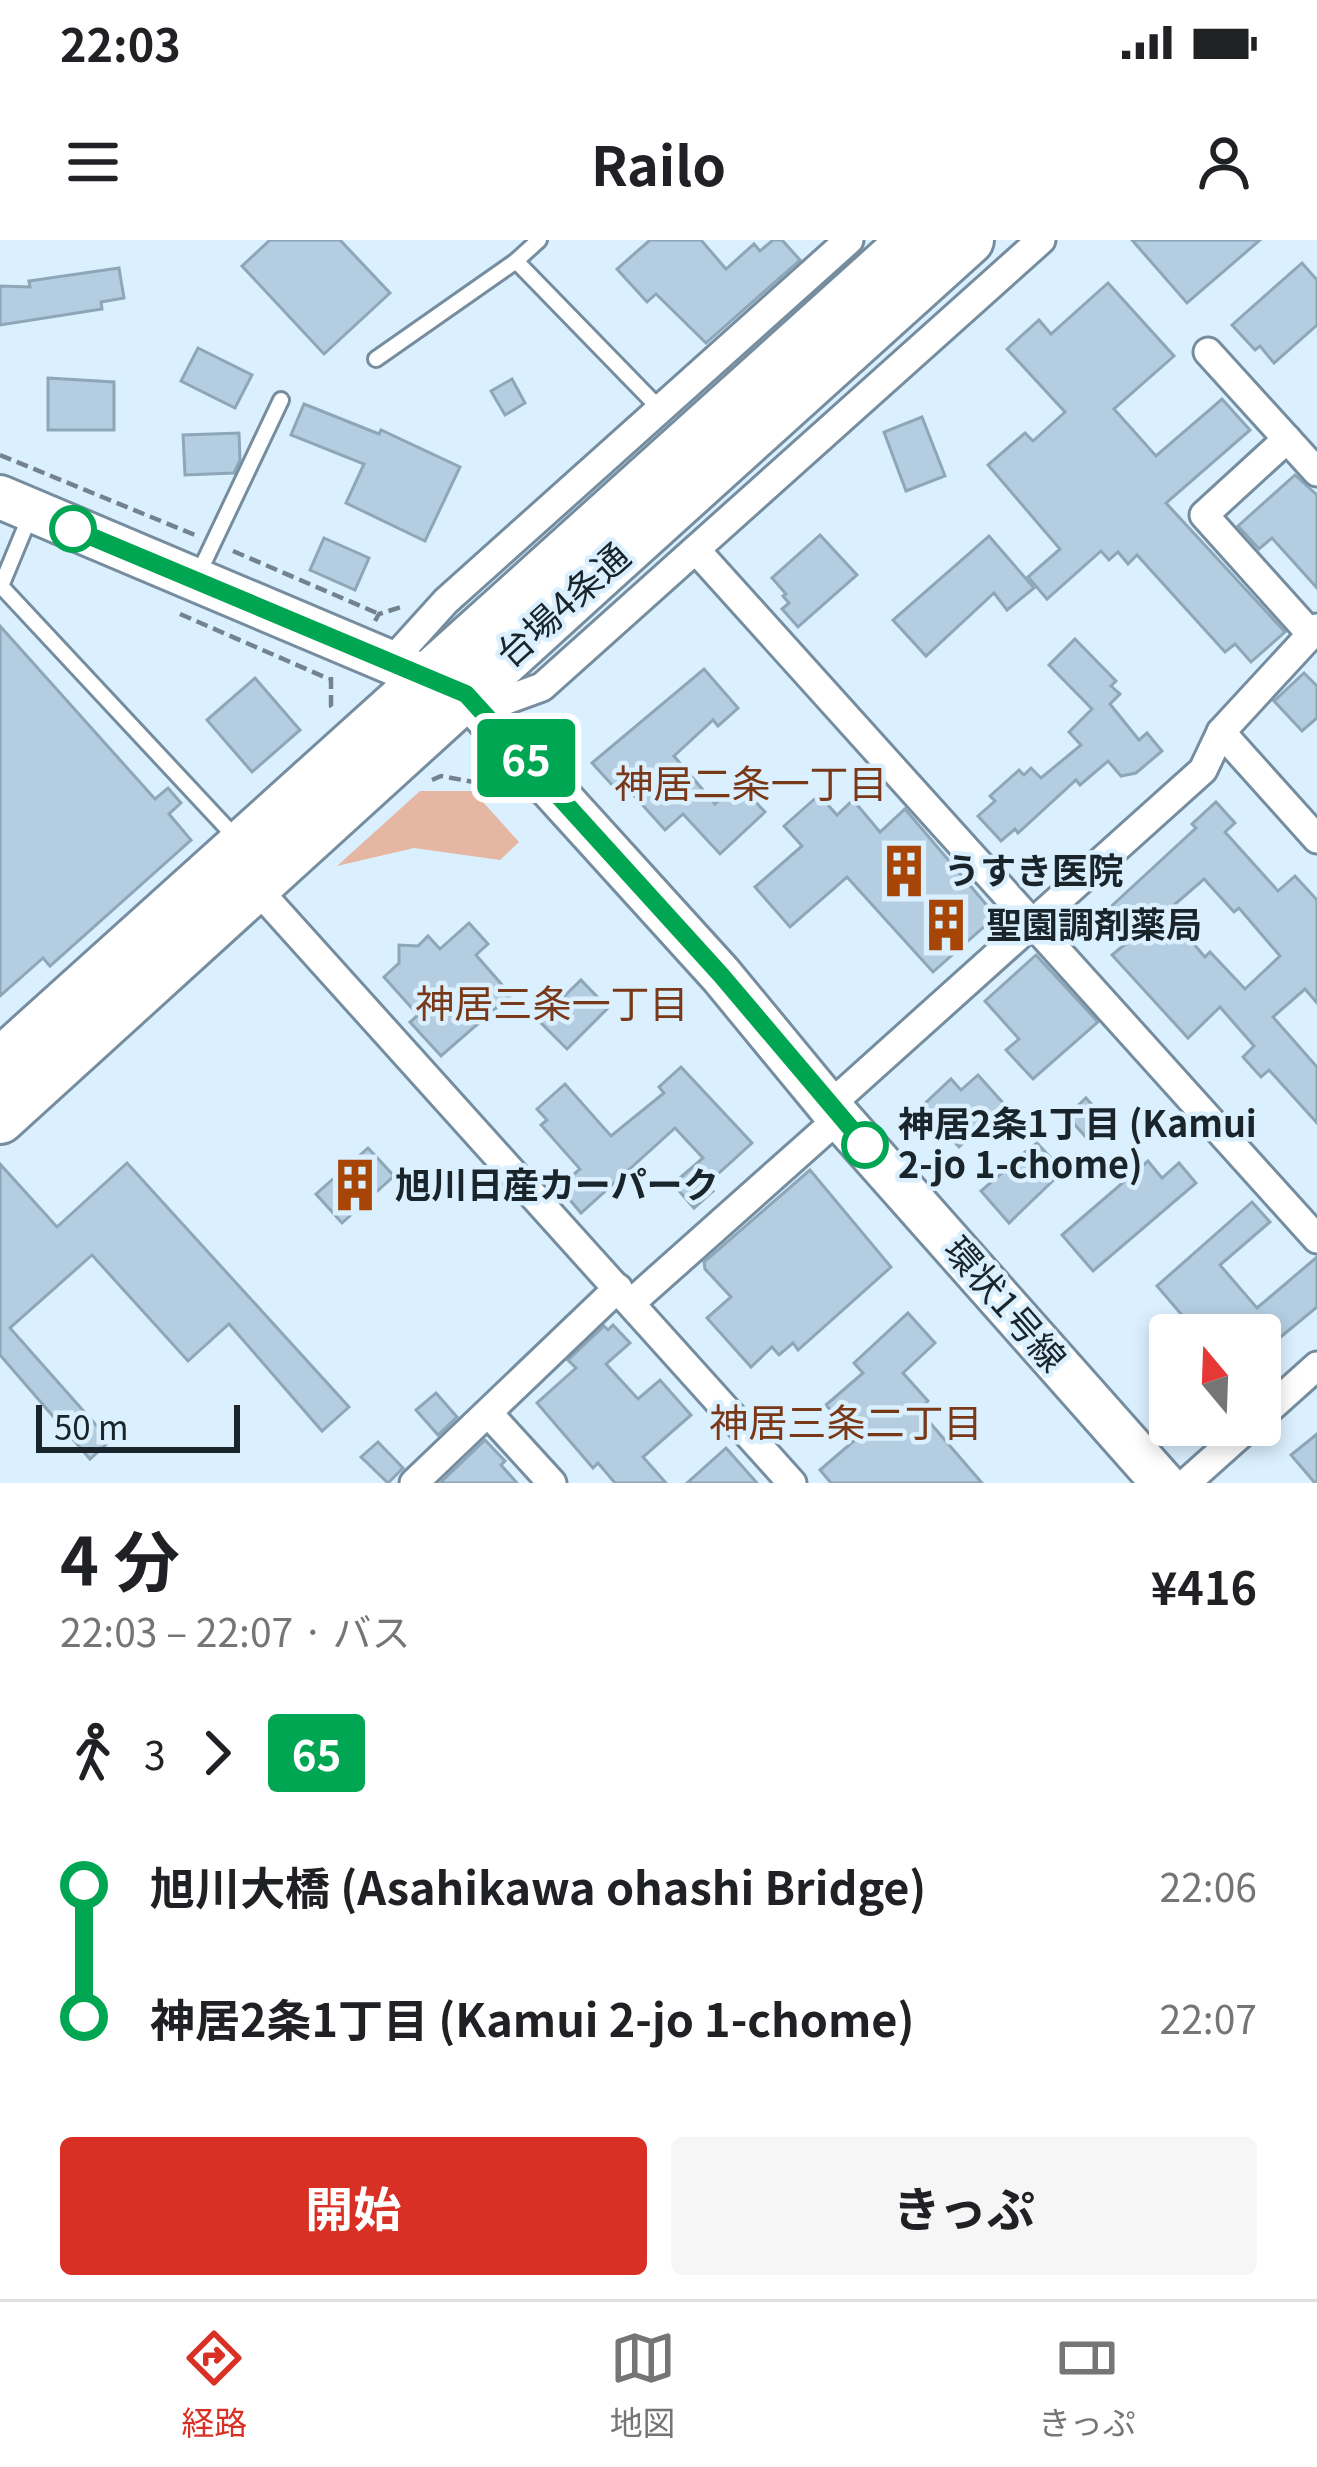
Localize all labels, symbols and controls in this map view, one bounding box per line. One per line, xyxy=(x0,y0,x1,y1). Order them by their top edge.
text: 22:03 xyxy=(60,10,181,75)
text: Railo xyxy=(591,123,726,202)
icon: menu xyxy=(60,129,126,195)
icon: person xyxy=(1191,129,1257,195)
unlabelled marker xyxy=(51,507,95,551)
street label: 台場4条通 xyxy=(483,529,639,677)
line badge: 65 xyxy=(472,719,580,797)
text: 65 xyxy=(501,727,551,788)
district label: 神居二条一丁目 xyxy=(614,753,888,809)
building icon: うすき医院 xyxy=(875,842,933,900)
place label: うすき医院 xyxy=(944,842,1124,894)
building icon: 聖園調剤薬局 xyxy=(917,896,975,954)
place label: 聖園調剤薬局 xyxy=(986,896,1202,948)
district label: 神居三条一丁目 xyxy=(415,973,689,1029)
place label: 神居2条1丁目 (Kamui 2-jo 1-chome) xyxy=(898,1095,1257,1188)
marker: 神居2条1丁目 (Kamui 2-jo 1-chome) xyxy=(843,1123,887,1167)
building icon: 旭川日産カーパーク xyxy=(326,1156,384,1214)
place label: 旭川日産カーパーク xyxy=(395,1156,719,1208)
street label: 環状1号線 xyxy=(934,1223,1081,1381)
north arrow xyxy=(1149,1314,1281,1446)
map controls xyxy=(1149,1314,1281,1446)
district label: 神居三条二丁目 xyxy=(709,1392,983,1448)
scale bar xyxy=(36,1399,240,1452)
text: 50 m xyxy=(54,1402,129,1450)
text: 4 分 xyxy=(60,1509,180,1605)
text: ¥416 xyxy=(1151,1553,1257,1618)
text: 22:03 – 22:07 · バス xyxy=(60,1602,411,1658)
icon: walk xyxy=(60,1720,126,1786)
icon: forward xyxy=(184,1720,250,1786)
text: 65 xyxy=(292,1722,341,1783)
text: 3 xyxy=(144,1725,166,1781)
text: 旭川大橋 (Asahikawa ohashi Bridge) xyxy=(150,1853,926,1918)
text: 22:06 xyxy=(1160,1857,1257,1913)
text: 神居2条1丁目 (Kamui 2-jo 1-chome) xyxy=(150,1985,915,2050)
text: 22:07 xyxy=(1160,1989,1257,2045)
button: 開始 xyxy=(60,2137,647,2275)
button: きっぷ xyxy=(671,2137,1257,2275)
tab: 経路 xyxy=(181,2325,247,2445)
tab: 地図 xyxy=(610,2325,676,2445)
tab: きっぷ xyxy=(1038,2325,1136,2445)

